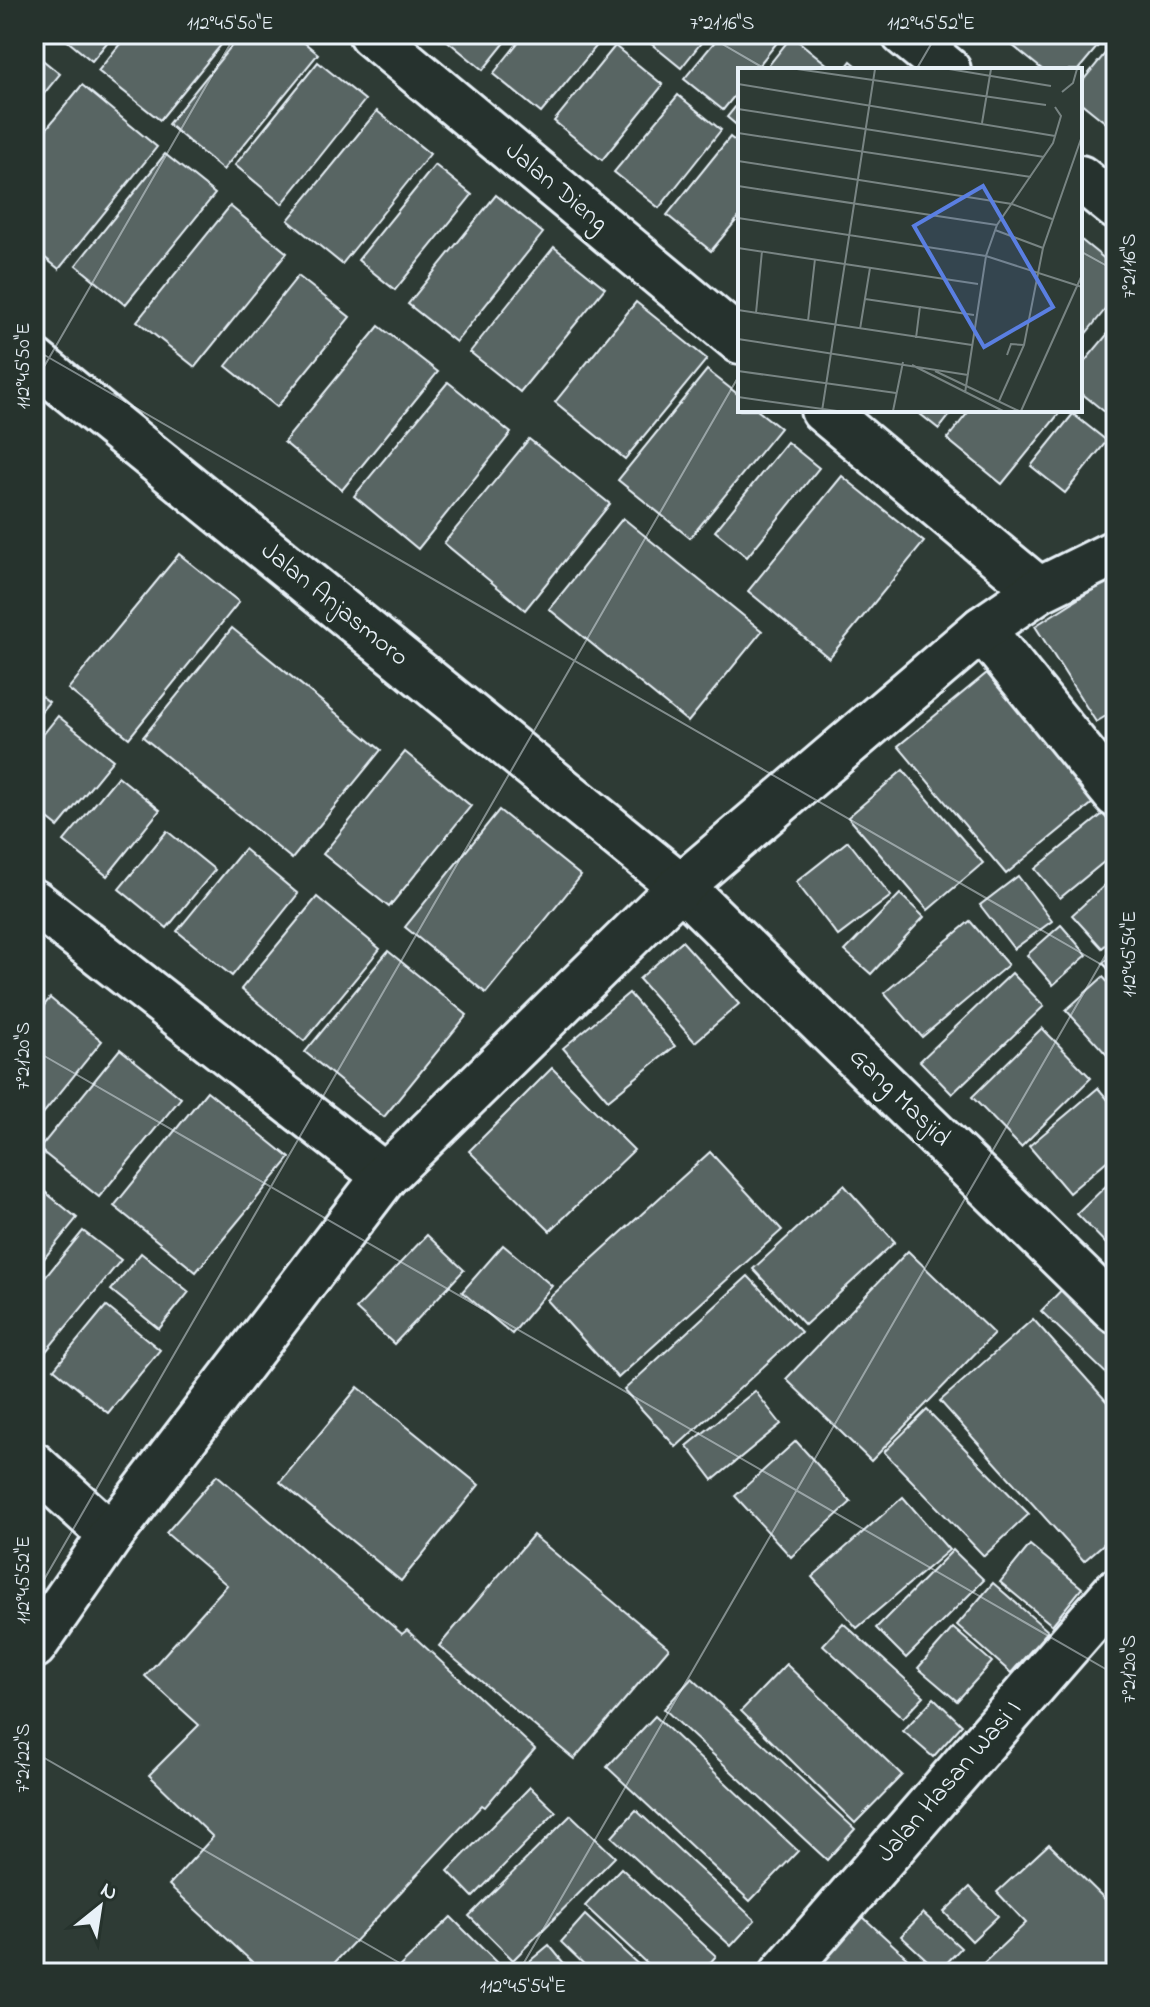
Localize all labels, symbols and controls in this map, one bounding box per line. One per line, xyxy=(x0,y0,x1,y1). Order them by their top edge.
text: 112°45'50"E xyxy=(187,10,273,39)
text: 7°21'16"S xyxy=(690,10,754,39)
text: 112°45'52"E xyxy=(887,10,975,39)
inset map xyxy=(738,68,1082,412)
street label: Jalan Dieng xyxy=(496,133,616,243)
text: 7°21'16"S xyxy=(1116,234,1145,298)
text: 112°45'50"E xyxy=(10,323,39,409)
street label: Jalan Anjasmoro xyxy=(252,533,416,677)
text: 112°45'54"E xyxy=(1116,911,1145,997)
text: 7°21'20"S xyxy=(10,1022,39,1090)
street label: Gang Masjid xyxy=(839,1040,959,1157)
text: 112°45'52"E xyxy=(10,1536,39,1624)
text: 7°21'20"S xyxy=(1116,1635,1145,1703)
street label: Jalan Hasan Wasi I xyxy=(868,1692,1032,1872)
text: 7°21'22"S xyxy=(10,1723,39,1793)
north arrow xyxy=(60,1867,140,1947)
text: N xyxy=(94,1875,123,1910)
text: 112°45'54"E xyxy=(480,1973,566,2002)

